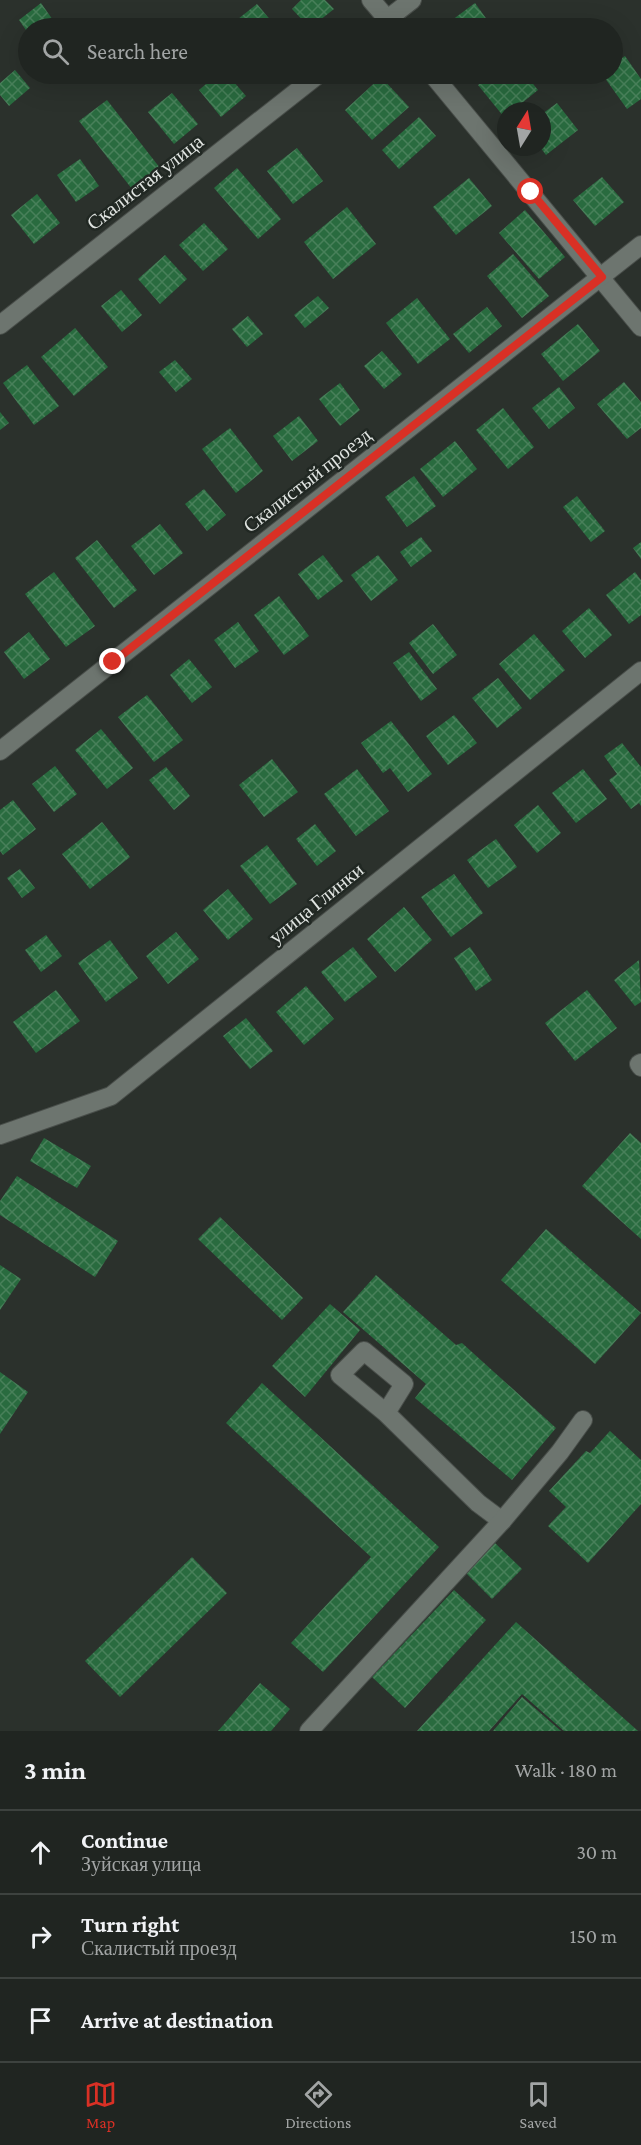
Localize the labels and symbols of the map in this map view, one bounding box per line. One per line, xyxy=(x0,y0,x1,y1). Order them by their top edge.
north arrow xyxy=(497,102,551,156)
street label: Скалистая улица xyxy=(82,130,208,235)
route start xyxy=(517,178,543,204)
street label: Скалистый проезд xyxy=(239,423,376,537)
route end xyxy=(99,648,125,674)
street label: улица Глинки xyxy=(264,858,368,949)

